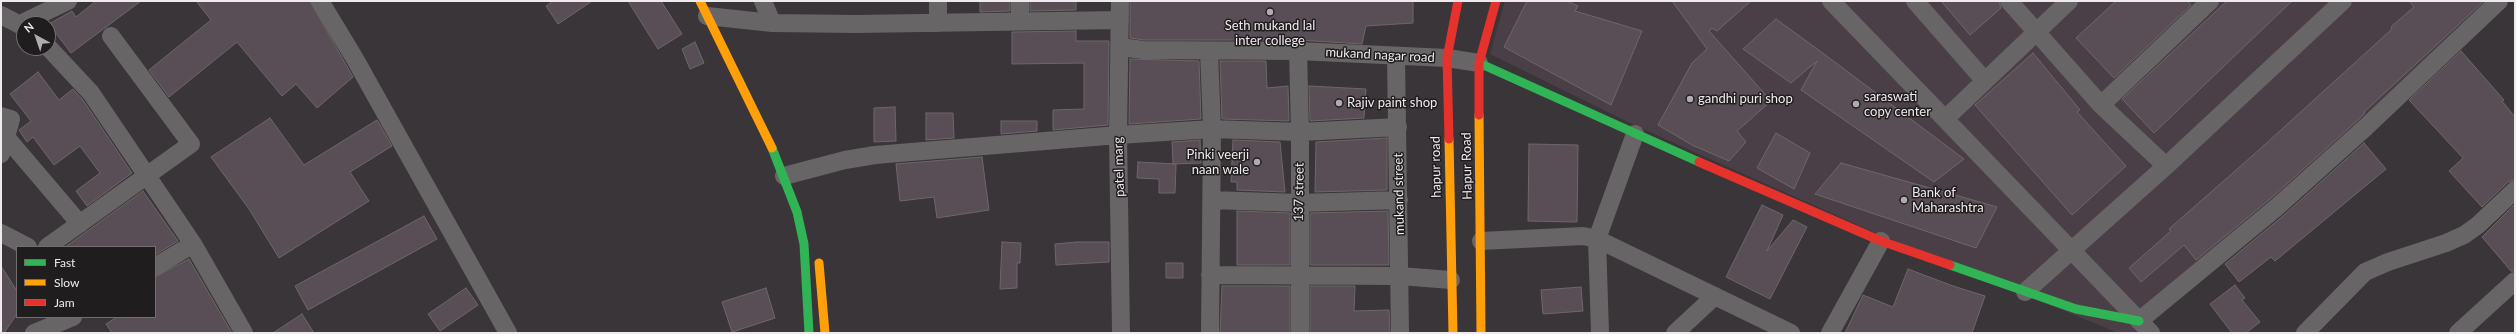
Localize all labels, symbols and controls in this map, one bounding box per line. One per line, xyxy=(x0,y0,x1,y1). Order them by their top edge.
marker: Seth mukand lal inter college xyxy=(1265,7,1275,17)
north arrow xyxy=(16,16,56,56)
place label: Seth mukand lal inter college xyxy=(1225,18,1315,49)
text: N xyxy=(21,19,36,35)
street label: mukand nagar road xyxy=(1325,44,1435,66)
place label: saraswati copy center xyxy=(1864,89,1931,120)
place label: gandhi puri shop xyxy=(1698,91,1793,107)
marker: gandhi puri shop xyxy=(1685,94,1695,104)
place label: Rajiv paint shop xyxy=(1347,95,1437,111)
marker: Rajiv paint shop xyxy=(1334,98,1344,108)
marker: saraswati copy center xyxy=(1851,99,1861,109)
street label: Hapur Road xyxy=(1459,132,1475,200)
street label: hapur road xyxy=(1428,136,1444,198)
street label: patel marg xyxy=(1110,137,1128,197)
place label: Pinki veerji naan wale xyxy=(1187,147,1249,178)
street label: mukand street xyxy=(1390,153,1408,235)
marker: Pinki veerji naan wale xyxy=(1252,157,1262,167)
street label: 137 street xyxy=(1291,162,1307,222)
place label: Bank of Maharashtra xyxy=(1912,185,1984,216)
marker: Bank of Maharashtra xyxy=(1899,195,1909,205)
legend xyxy=(16,246,156,318)
text: Fast xyxy=(54,255,75,270)
text: Slow xyxy=(54,275,79,290)
text: Jam xyxy=(54,295,75,310)

